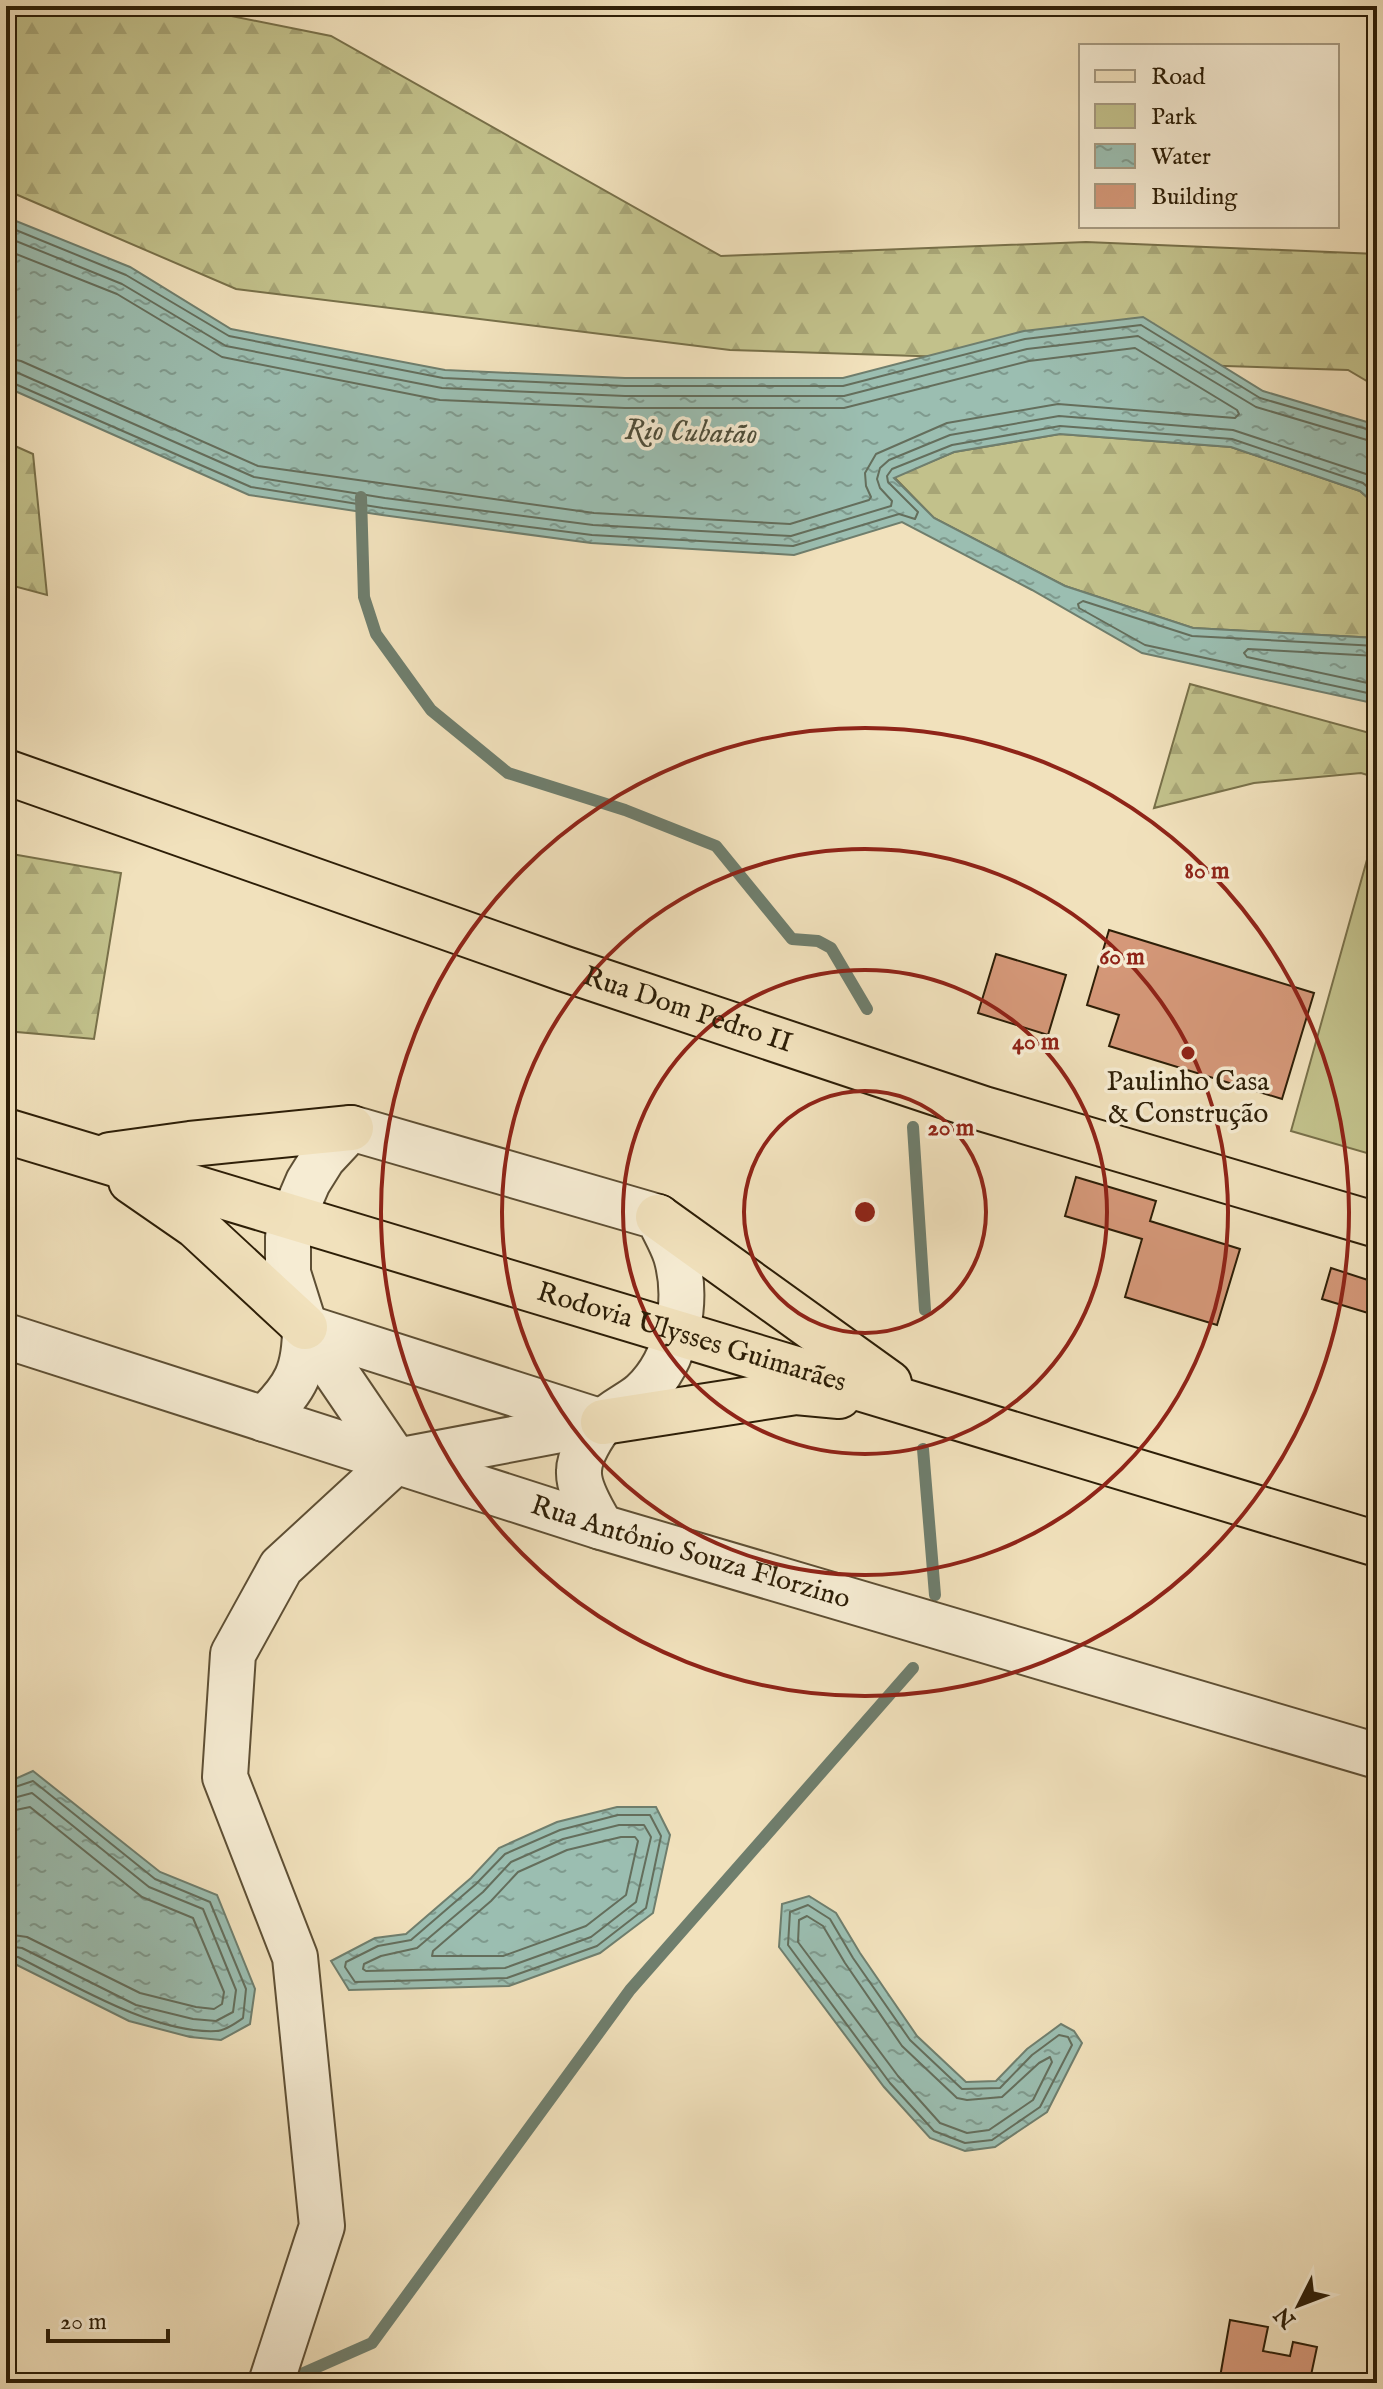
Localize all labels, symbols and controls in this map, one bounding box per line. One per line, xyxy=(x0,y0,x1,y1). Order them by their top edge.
legend xyxy=(1079,44,1339,228)
text: Road xyxy=(1151,62,1205,93)
text: Park xyxy=(1151,102,1197,133)
text: Water xyxy=(1151,142,1211,173)
text: Building xyxy=(1151,182,1238,213)
water label: Rio Cubatão xyxy=(624,412,758,454)
text: 80 m xyxy=(1185,856,1230,887)
text: 60 m xyxy=(1099,942,1145,973)
street label: Rua Dom Pedro II xyxy=(578,959,797,1061)
text: 40 m xyxy=(1012,1027,1060,1058)
marker: Paulinho Casa & Construção xyxy=(1179,1044,1197,1062)
place label: Paulinho Casa & Construção xyxy=(1107,1065,1270,1132)
text: 20 m xyxy=(928,1113,975,1144)
centre of rings xyxy=(851,1198,879,1226)
street label: Rodovia Ulysses Guimarães xyxy=(533,1274,850,1401)
street label: Rua Antônio Souza Florzino xyxy=(526,1488,854,1617)
north arrow xyxy=(1259,2265,1339,2345)
scale bar xyxy=(48,2293,168,2343)
text: N xyxy=(1269,2301,1303,2334)
text: 20 m xyxy=(60,2307,107,2338)

